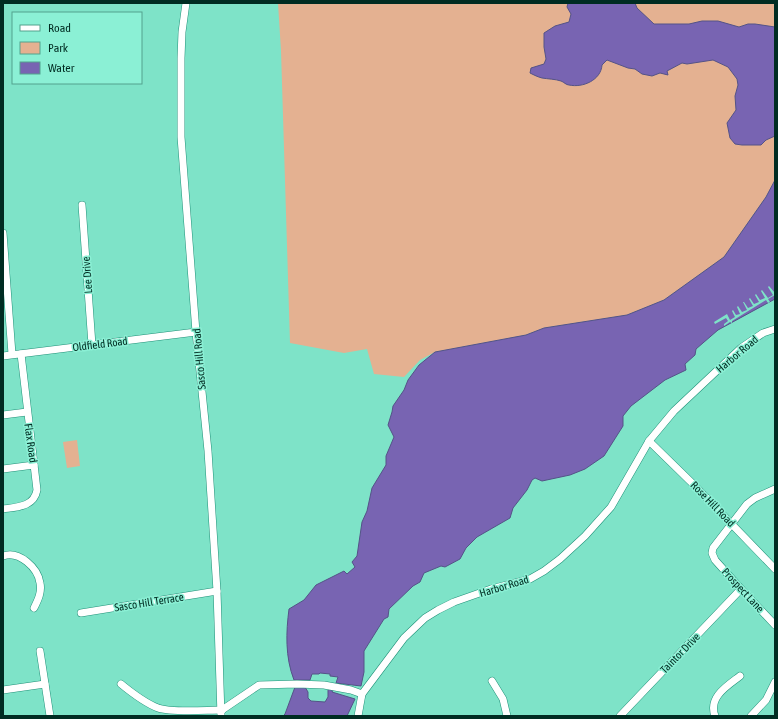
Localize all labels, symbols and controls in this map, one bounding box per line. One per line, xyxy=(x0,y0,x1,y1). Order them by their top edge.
legend xyxy=(12,12,142,84)
text: Road xyxy=(48,21,71,35)
text: Park xyxy=(48,41,69,55)
text: Water xyxy=(48,61,75,75)
street label: Lee Drive xyxy=(80,256,94,294)
street label: Sasco Hill Road xyxy=(190,328,208,390)
street label: Harbor Road xyxy=(714,333,760,375)
street label: Oldfield Road xyxy=(72,335,128,353)
street label: Flax Road xyxy=(22,423,40,463)
street label: Rose Hill Road xyxy=(688,479,738,529)
street label: Prospect Lane xyxy=(719,565,767,615)
street label: Harbor Road xyxy=(478,573,530,599)
street label: Sasco Hill Terrace xyxy=(113,591,185,613)
street label: Taintor Drive xyxy=(658,630,702,676)

